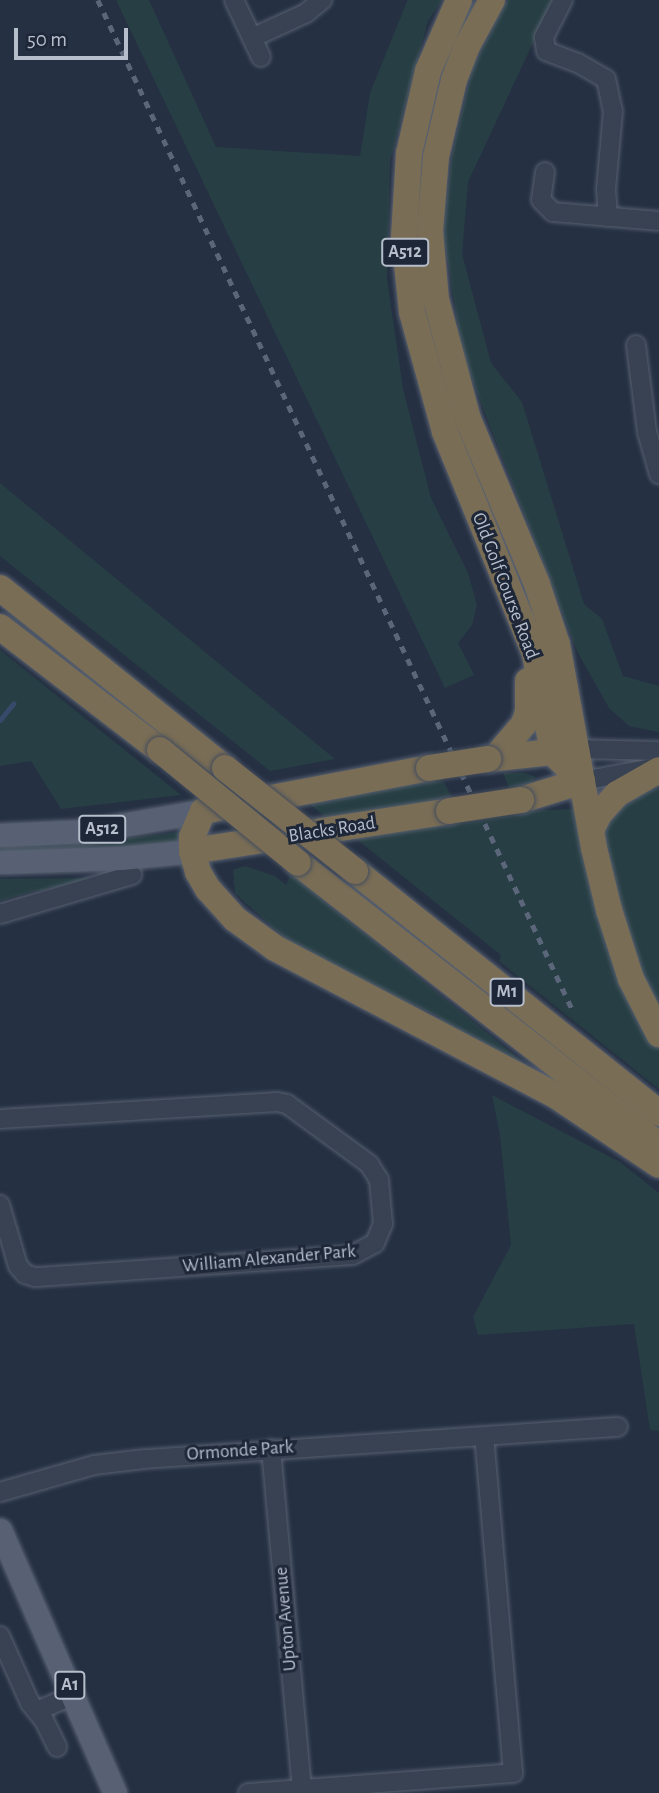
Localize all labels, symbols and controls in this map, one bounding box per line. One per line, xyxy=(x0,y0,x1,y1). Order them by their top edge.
scale bar xyxy=(18,14,131,58)
text: 50 m xyxy=(27,29,67,50)
road number: A512 xyxy=(380,238,430,266)
street label: Old Golf Course Road xyxy=(467,510,543,662)
street label: Blacks Road xyxy=(287,812,377,848)
road number: A512 xyxy=(78,814,126,844)
road number: M1 xyxy=(490,978,524,1007)
street label: William Alexander Park xyxy=(181,1240,357,1278)
street label: Ormonde Park xyxy=(186,1436,294,1466)
street label: Upton Avenue xyxy=(270,1566,302,1672)
road number: A1 xyxy=(54,1670,86,1700)

